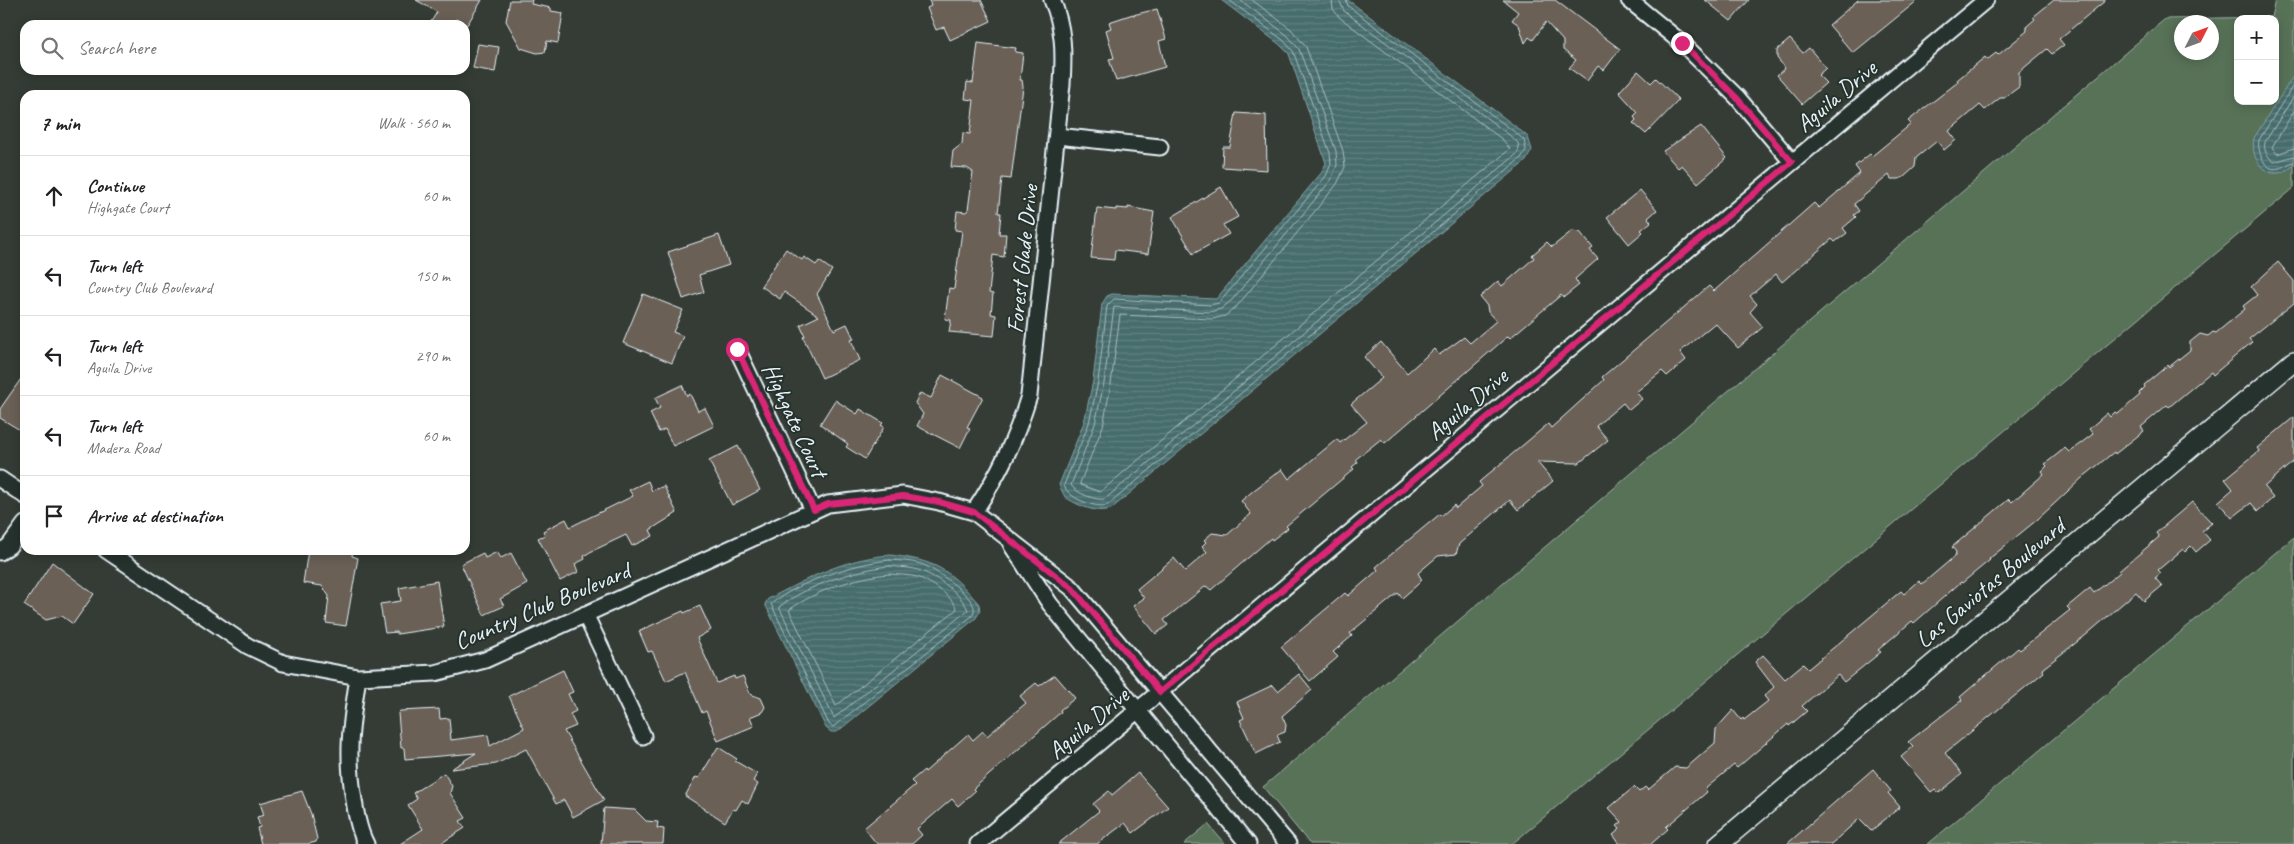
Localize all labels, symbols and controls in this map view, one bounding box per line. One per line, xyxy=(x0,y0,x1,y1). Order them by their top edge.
north arrow xyxy=(2174,15,2219,60)
map controls xyxy=(2234,15,2279,105)
button: + xyxy=(2234,15,2279,60)
search box xyxy=(20,20,470,75)
route end xyxy=(1671,32,1694,55)
icon: search xyxy=(38,34,66,62)
text: Search here xyxy=(78,36,155,60)
street label: Aguila Drive xyxy=(1789,52,1884,139)
button: − xyxy=(2234,60,2279,105)
text: 7 min xyxy=(40,110,80,136)
text: Walk · 560 m xyxy=(378,113,450,133)
text: Continue xyxy=(87,174,144,198)
street label: Forest Glade Drive xyxy=(999,181,1045,335)
icon: ahead xyxy=(40,182,68,210)
text: 60 m xyxy=(423,186,450,206)
text: Highgate Court xyxy=(87,198,169,218)
text: Turn left xyxy=(87,254,142,278)
icon: left xyxy=(40,262,68,290)
text: 150 m xyxy=(416,266,450,286)
text: Country Club Boulevard xyxy=(87,278,212,298)
text: Turn left xyxy=(87,334,142,358)
route start xyxy=(726,338,749,361)
icon: left xyxy=(40,342,68,370)
text: 290 m xyxy=(416,346,450,366)
text: Aguila Drive xyxy=(87,358,151,378)
street label: Highgate Court xyxy=(755,358,836,485)
street label: Aguila Drive xyxy=(1420,360,1515,447)
text: Turn left xyxy=(87,414,142,438)
icon: left xyxy=(40,422,68,450)
text: 60 m xyxy=(423,426,450,446)
text: Madera Road xyxy=(87,438,160,458)
icon: arrive xyxy=(40,502,68,530)
text: Arrive at destination xyxy=(87,504,223,528)
street label: Las Gaviotas Boulevard xyxy=(1909,509,2074,654)
street label: Country Club Boulevard xyxy=(450,554,638,656)
street label: Aguila Drive xyxy=(1041,679,1136,766)

